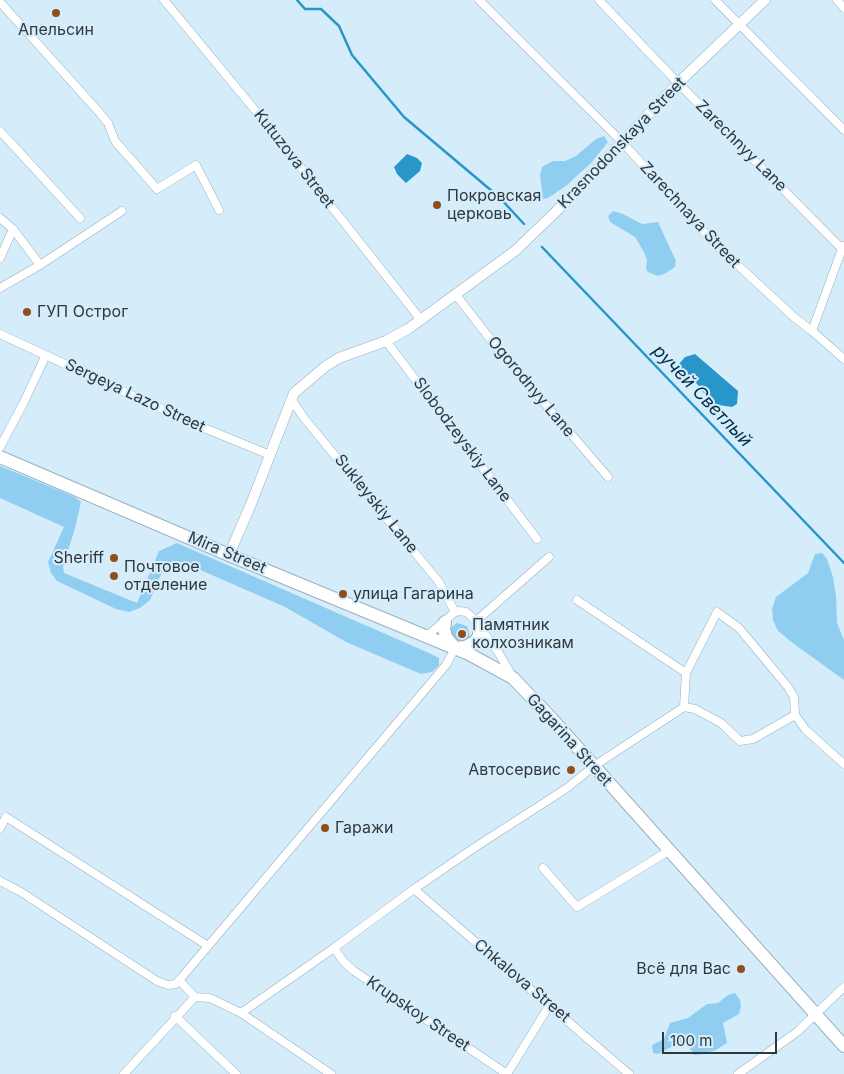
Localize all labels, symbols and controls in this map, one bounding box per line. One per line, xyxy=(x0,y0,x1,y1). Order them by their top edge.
marker: Апельсин xyxy=(50,7,62,19)
place label: Апельсин xyxy=(18,20,94,40)
street label: Krasnodonskaya Street xyxy=(554,73,690,213)
street label: Zarechnyy Lane xyxy=(691,96,791,196)
street label: Kutuzova Street xyxy=(250,106,338,212)
street label: Zarechnaya Street xyxy=(636,158,744,272)
place label: Покровская церковь xyxy=(447,186,541,224)
marker: Покровская церковь xyxy=(431,199,443,211)
place label: ГУП Острог xyxy=(37,302,128,322)
marker: ГУП Острог xyxy=(21,306,33,318)
street label: Ogorodnyy Lane xyxy=(483,333,579,441)
water label: ручей Светлый xyxy=(648,340,756,452)
street label: Sergeya Lazo Street xyxy=(62,355,208,437)
street label: Slobodzeyskiy Lane xyxy=(409,374,515,506)
street label: Sukleyskiy Lane xyxy=(330,451,422,557)
street label: Mira Street xyxy=(185,528,269,578)
place label: Sheriff xyxy=(54,548,104,568)
marker: Sheriff xyxy=(108,552,120,564)
place label: Почтовое отделение xyxy=(124,557,207,595)
marker: Почтовое отделение xyxy=(108,570,120,582)
place label: улица Гагарина xyxy=(353,584,474,604)
marker: улица Гагарина xyxy=(337,588,349,600)
place label: Памятник колхозникам xyxy=(472,615,574,653)
marker: Памятник колхозникам xyxy=(456,628,468,640)
street label: Gagarina Street xyxy=(522,690,616,790)
place label: Автосервис xyxy=(468,760,561,780)
marker: Автосервис xyxy=(565,764,577,776)
place label: Гаражи xyxy=(335,818,393,838)
marker: Гаражи xyxy=(319,822,331,834)
street label: Chkalova Street xyxy=(470,935,574,1027)
place label: Всё для Вас xyxy=(636,959,731,979)
marker: Всё для Вас xyxy=(735,963,747,975)
street label: Krupskoy Street xyxy=(363,972,473,1056)
scale bar xyxy=(664,1022,779,1054)
text: 100 m xyxy=(670,1031,712,1050)

